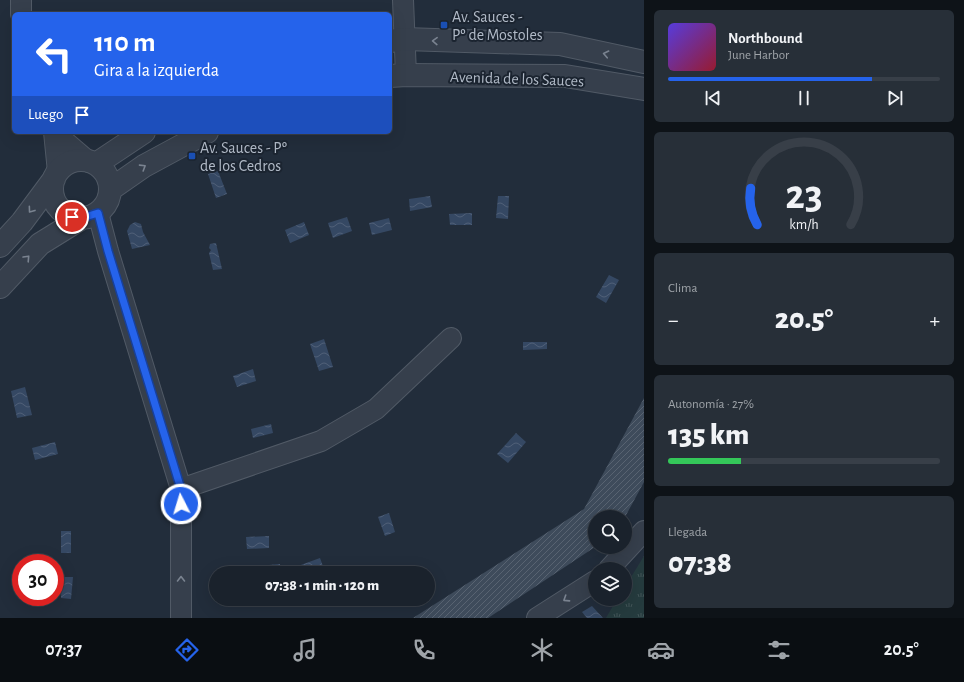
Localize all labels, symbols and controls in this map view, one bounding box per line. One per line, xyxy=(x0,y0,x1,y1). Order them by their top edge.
place label: Av. Sauces - Pº de Mostoles xyxy=(452,9,543,43)
marker: Av. Sauces - Pº de Mostoles xyxy=(439,20,449,30)
icon: left xyxy=(28,28,80,80)
text: 110 m xyxy=(94,29,156,57)
text: Northbound xyxy=(728,31,803,46)
one-way arrow xyxy=(432,36,438,45)
text: June Harbor xyxy=(728,49,789,62)
one-way arrow xyxy=(603,50,609,58)
text: Gira a la izquierda xyxy=(94,62,219,80)
street label: Avenida de los Sauces xyxy=(450,69,584,89)
icon: previous xyxy=(702,87,724,109)
icon: pause xyxy=(793,87,815,109)
icon: next xyxy=(884,87,906,109)
icon: arrive xyxy=(71,104,93,126)
text: Luego xyxy=(28,107,63,122)
place label: Av. Sauces - Pº de los Cedros xyxy=(200,140,287,174)
marker: Av. Sauces - Pº de los Cedros xyxy=(187,151,197,161)
one-way arrow xyxy=(139,164,146,172)
text: 23 xyxy=(785,175,823,216)
pin xyxy=(55,200,89,234)
one-way arrow xyxy=(29,206,36,213)
icon: arrive xyxy=(61,206,83,228)
text: km/h xyxy=(789,218,819,232)
one-way arrow xyxy=(22,255,29,263)
text: Clima xyxy=(668,282,698,295)
text: 20.5° xyxy=(775,304,833,334)
text: − xyxy=(668,309,679,331)
text: + xyxy=(929,309,940,331)
text: Autonomía · 27% xyxy=(668,398,754,411)
text: 135 km xyxy=(668,420,749,450)
position arrow xyxy=(160,483,202,525)
map controls xyxy=(588,510,632,606)
button: search xyxy=(588,510,632,554)
text: Llegada xyxy=(668,526,707,539)
text: 07:38 xyxy=(668,548,732,578)
speed limit sign: 30 xyxy=(12,554,64,606)
button: layers xyxy=(588,562,632,606)
one-way arrow xyxy=(177,576,185,582)
text: 07:38 · 1 min · 120 m xyxy=(265,578,379,593)
one-way arrow xyxy=(563,595,570,602)
icon: directions xyxy=(173,636,201,664)
icon: music xyxy=(291,636,319,664)
icon: phone xyxy=(410,636,438,664)
icon: climate xyxy=(528,636,556,664)
icon: car xyxy=(647,636,675,664)
icon: filters xyxy=(765,636,793,664)
text: 07:37 xyxy=(45,641,82,659)
text: 20.5° xyxy=(884,641,919,659)

